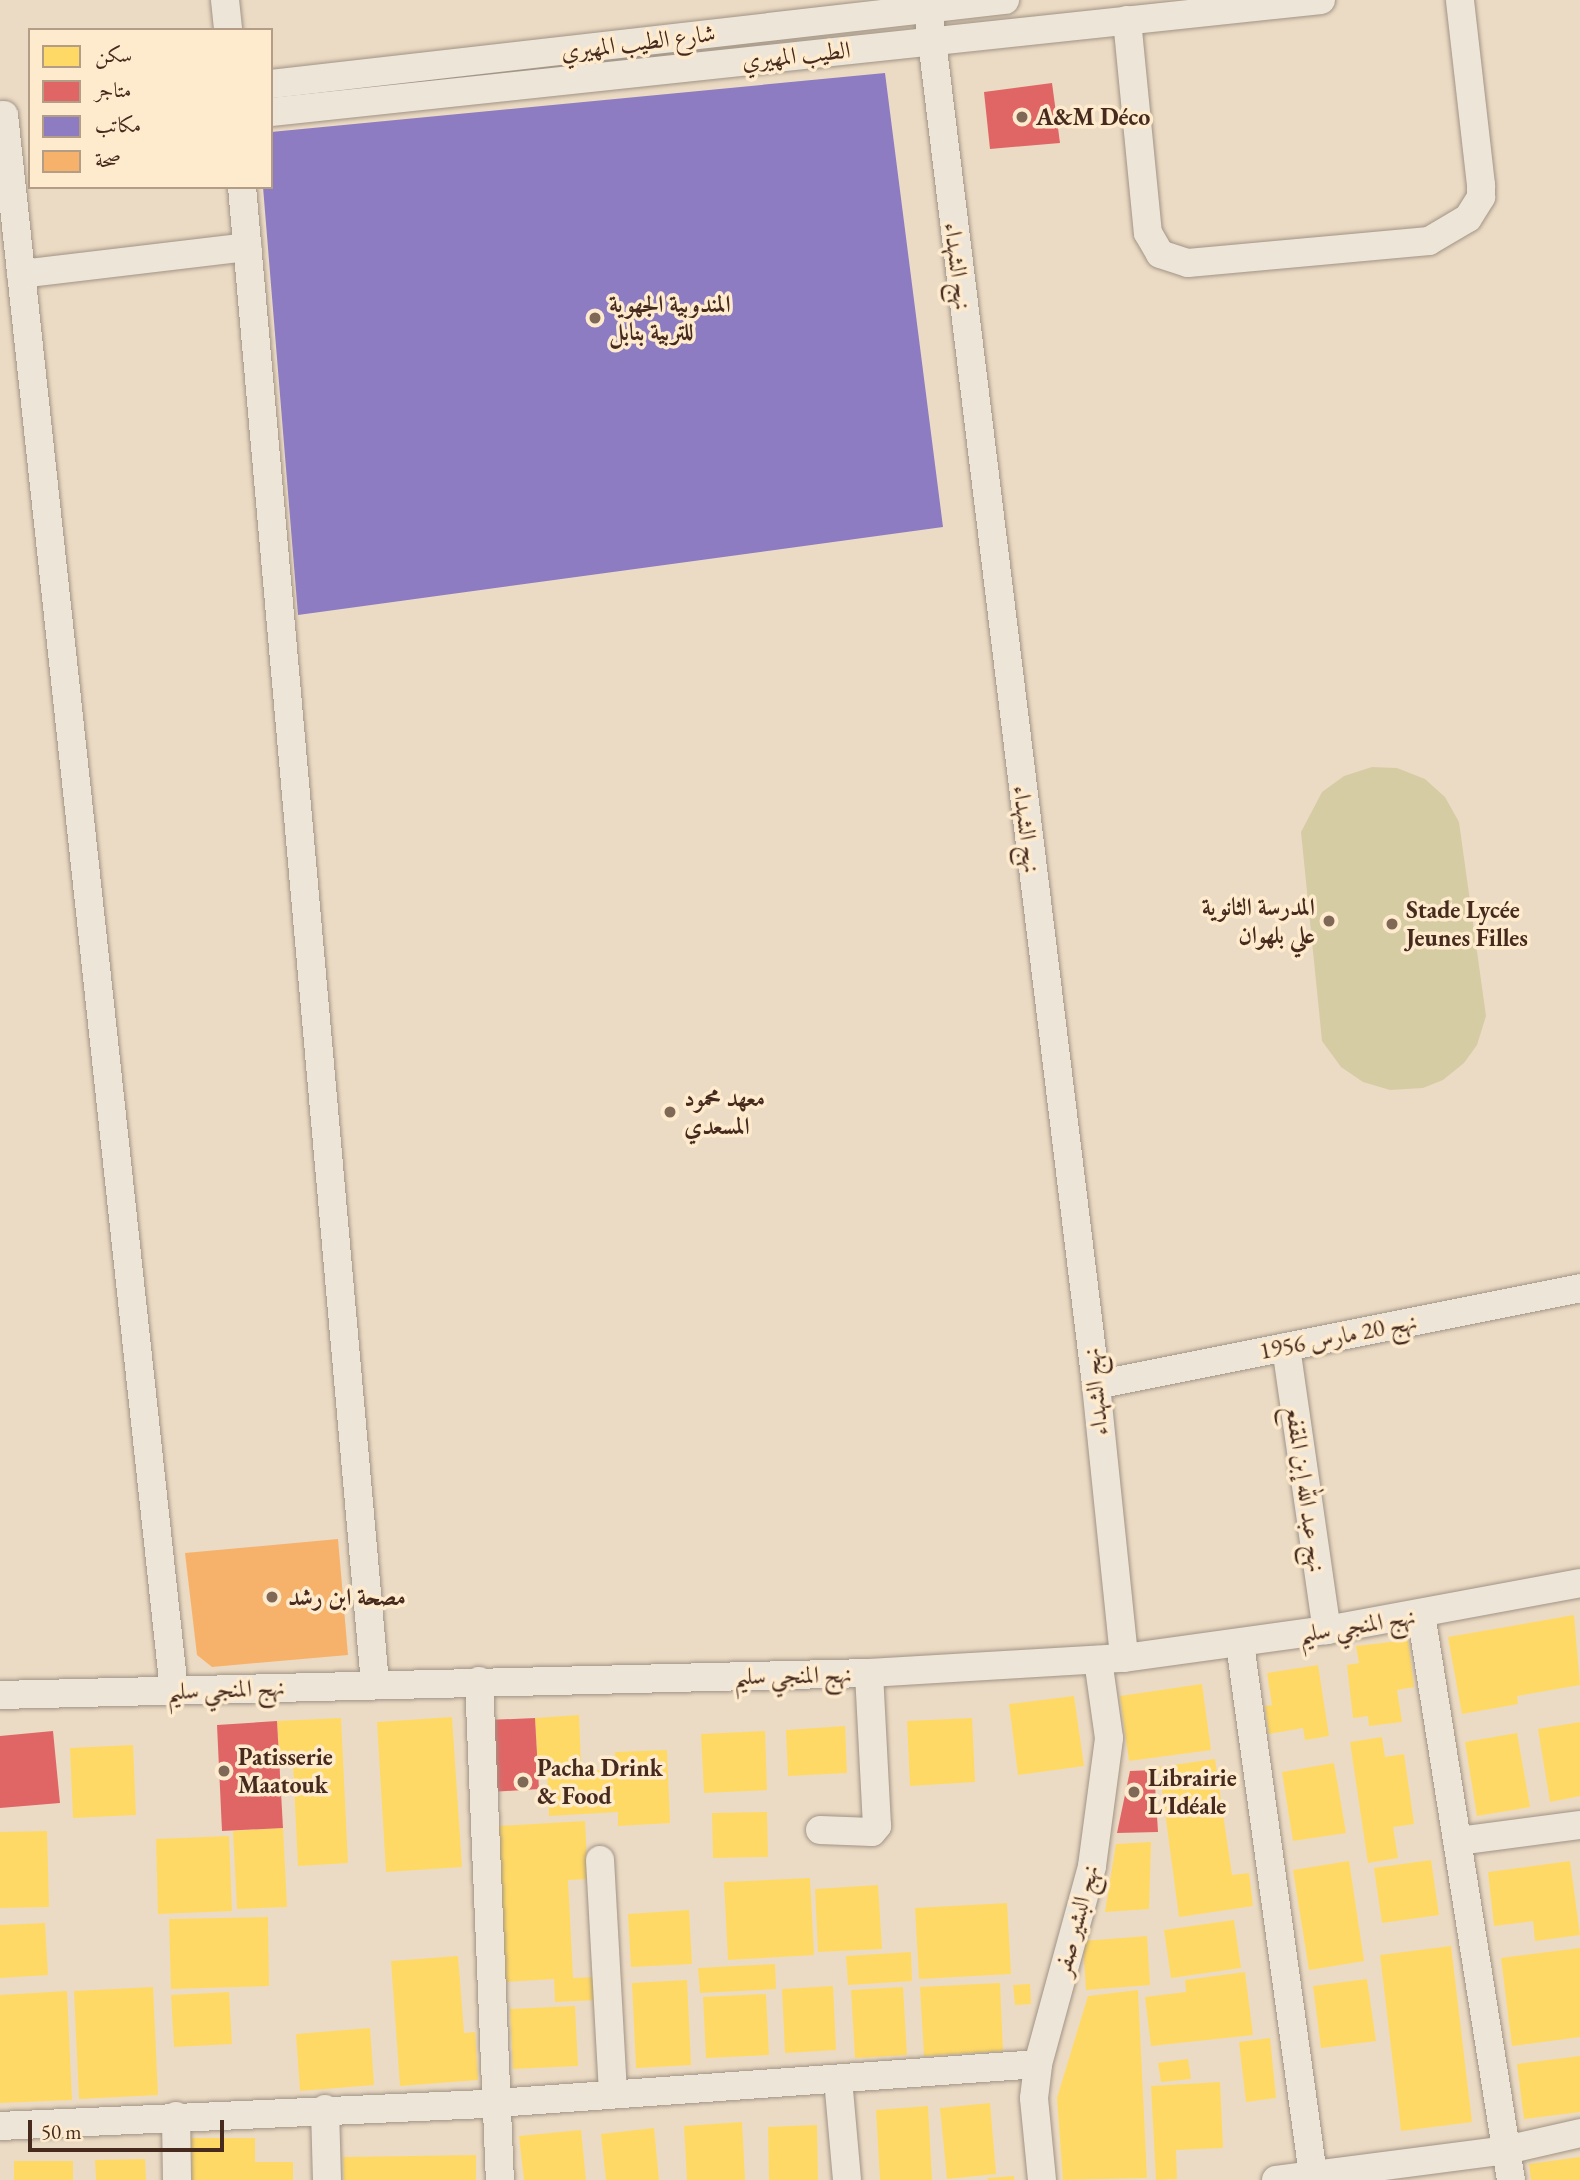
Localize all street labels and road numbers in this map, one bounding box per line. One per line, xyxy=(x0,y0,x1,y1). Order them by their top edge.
street label: شارع الطيب المهيري xyxy=(559,18,717,66)
street label: الطيب المهيري xyxy=(740,35,852,75)
street label: نهج الشهداء xyxy=(938,221,978,311)
street label: نهج الشهداء xyxy=(1007,784,1047,874)
street label: نهج 20 مارس 1956 xyxy=(1257,1307,1419,1365)
street label: نهج الشهداء xyxy=(1076,1347,1114,1437)
street label: نهج عبد الله إبن المقفع xyxy=(1280,1404,1332,1574)
street label: نهج المنجي سليم xyxy=(1297,1602,1417,1648)
street label: نهج المنجي سليم xyxy=(734,1660,852,1690)
street label: نهج المنجي سليم xyxy=(167,1673,285,1705)
street label: نهج البشير صفر xyxy=(1047,1861,1105,1979)

